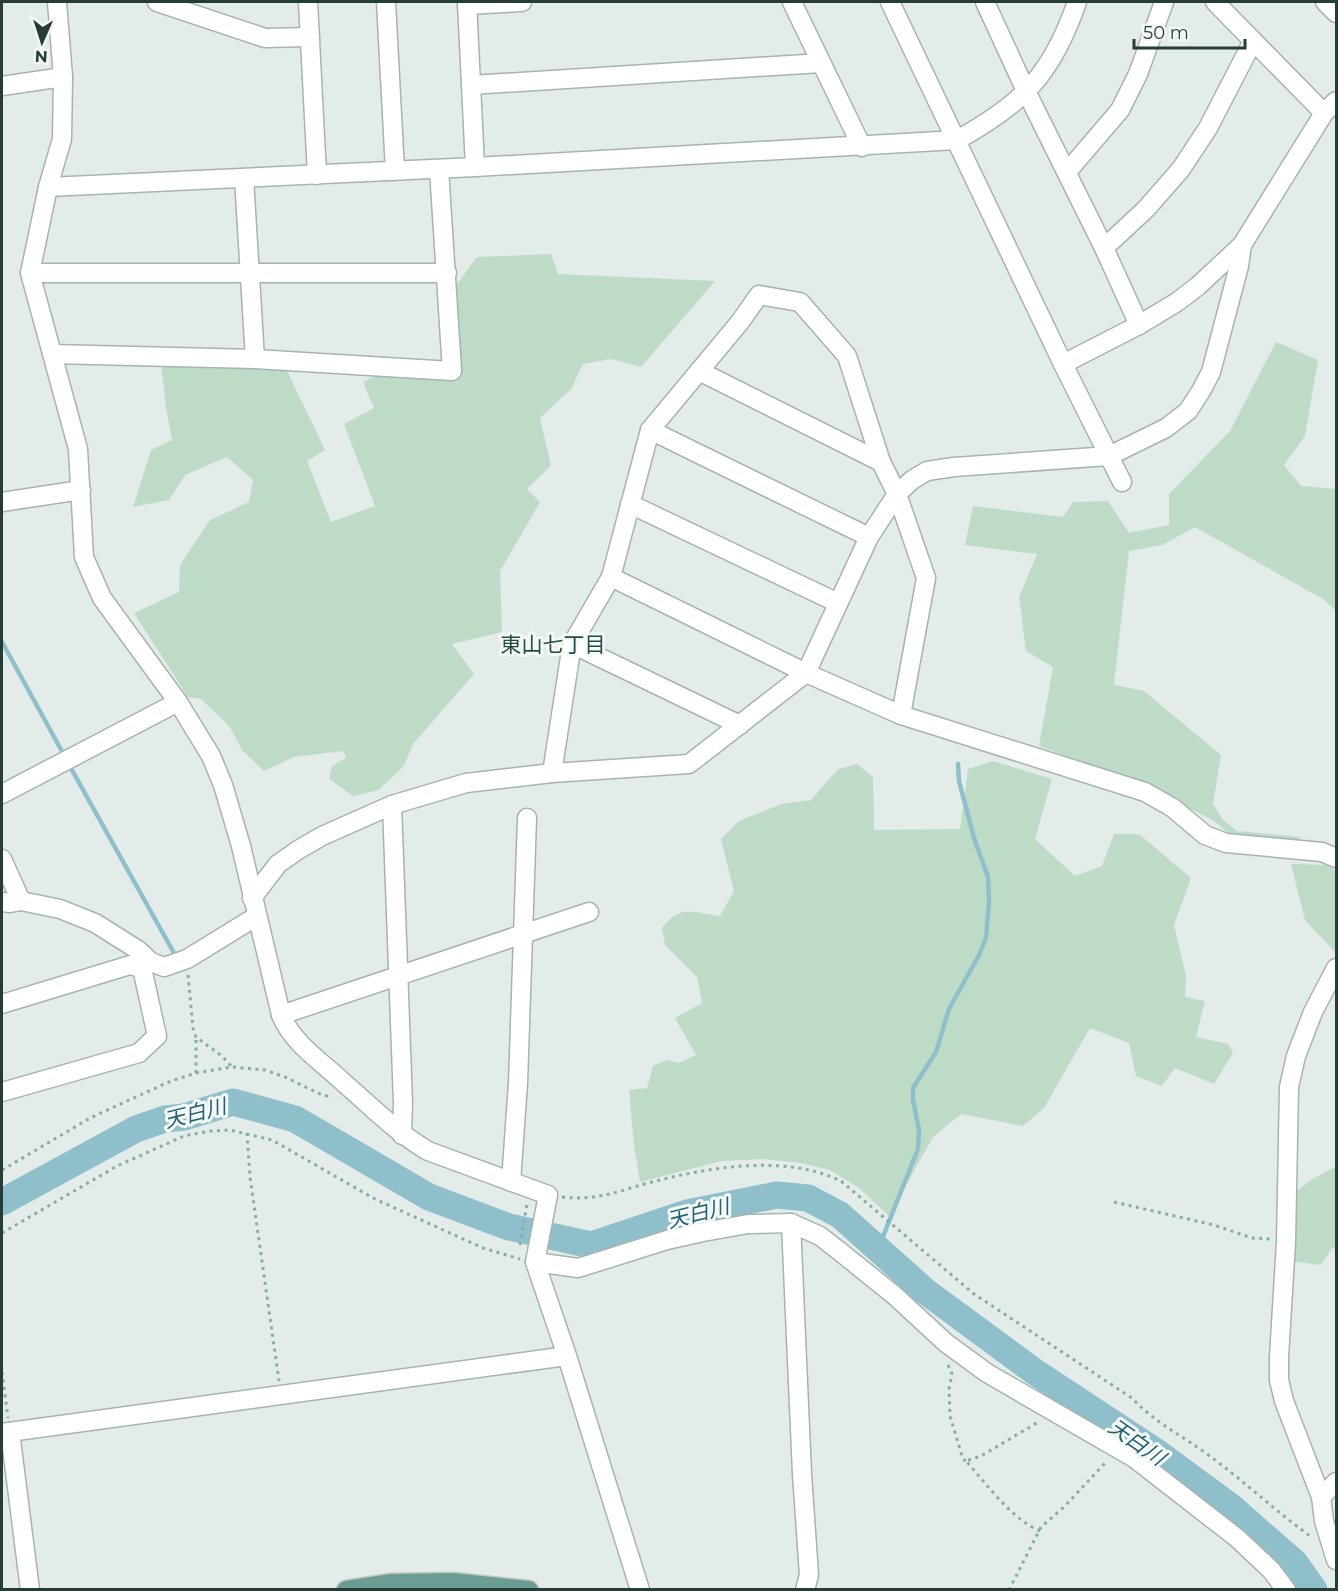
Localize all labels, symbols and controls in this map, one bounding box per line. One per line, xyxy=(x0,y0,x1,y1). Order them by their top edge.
north arrow xyxy=(12,12,72,72)
scale bar xyxy=(1134,12,1245,50)
text: 50 m xyxy=(1143,22,1189,44)
text: N xyxy=(34,47,48,66)
district label: 東山七丁目 xyxy=(501,632,606,657)
water label: 天白川 xyxy=(161,1093,231,1133)
water label: 天白川 xyxy=(664,1193,734,1233)
water label: 天白川 xyxy=(1104,1414,1172,1471)

